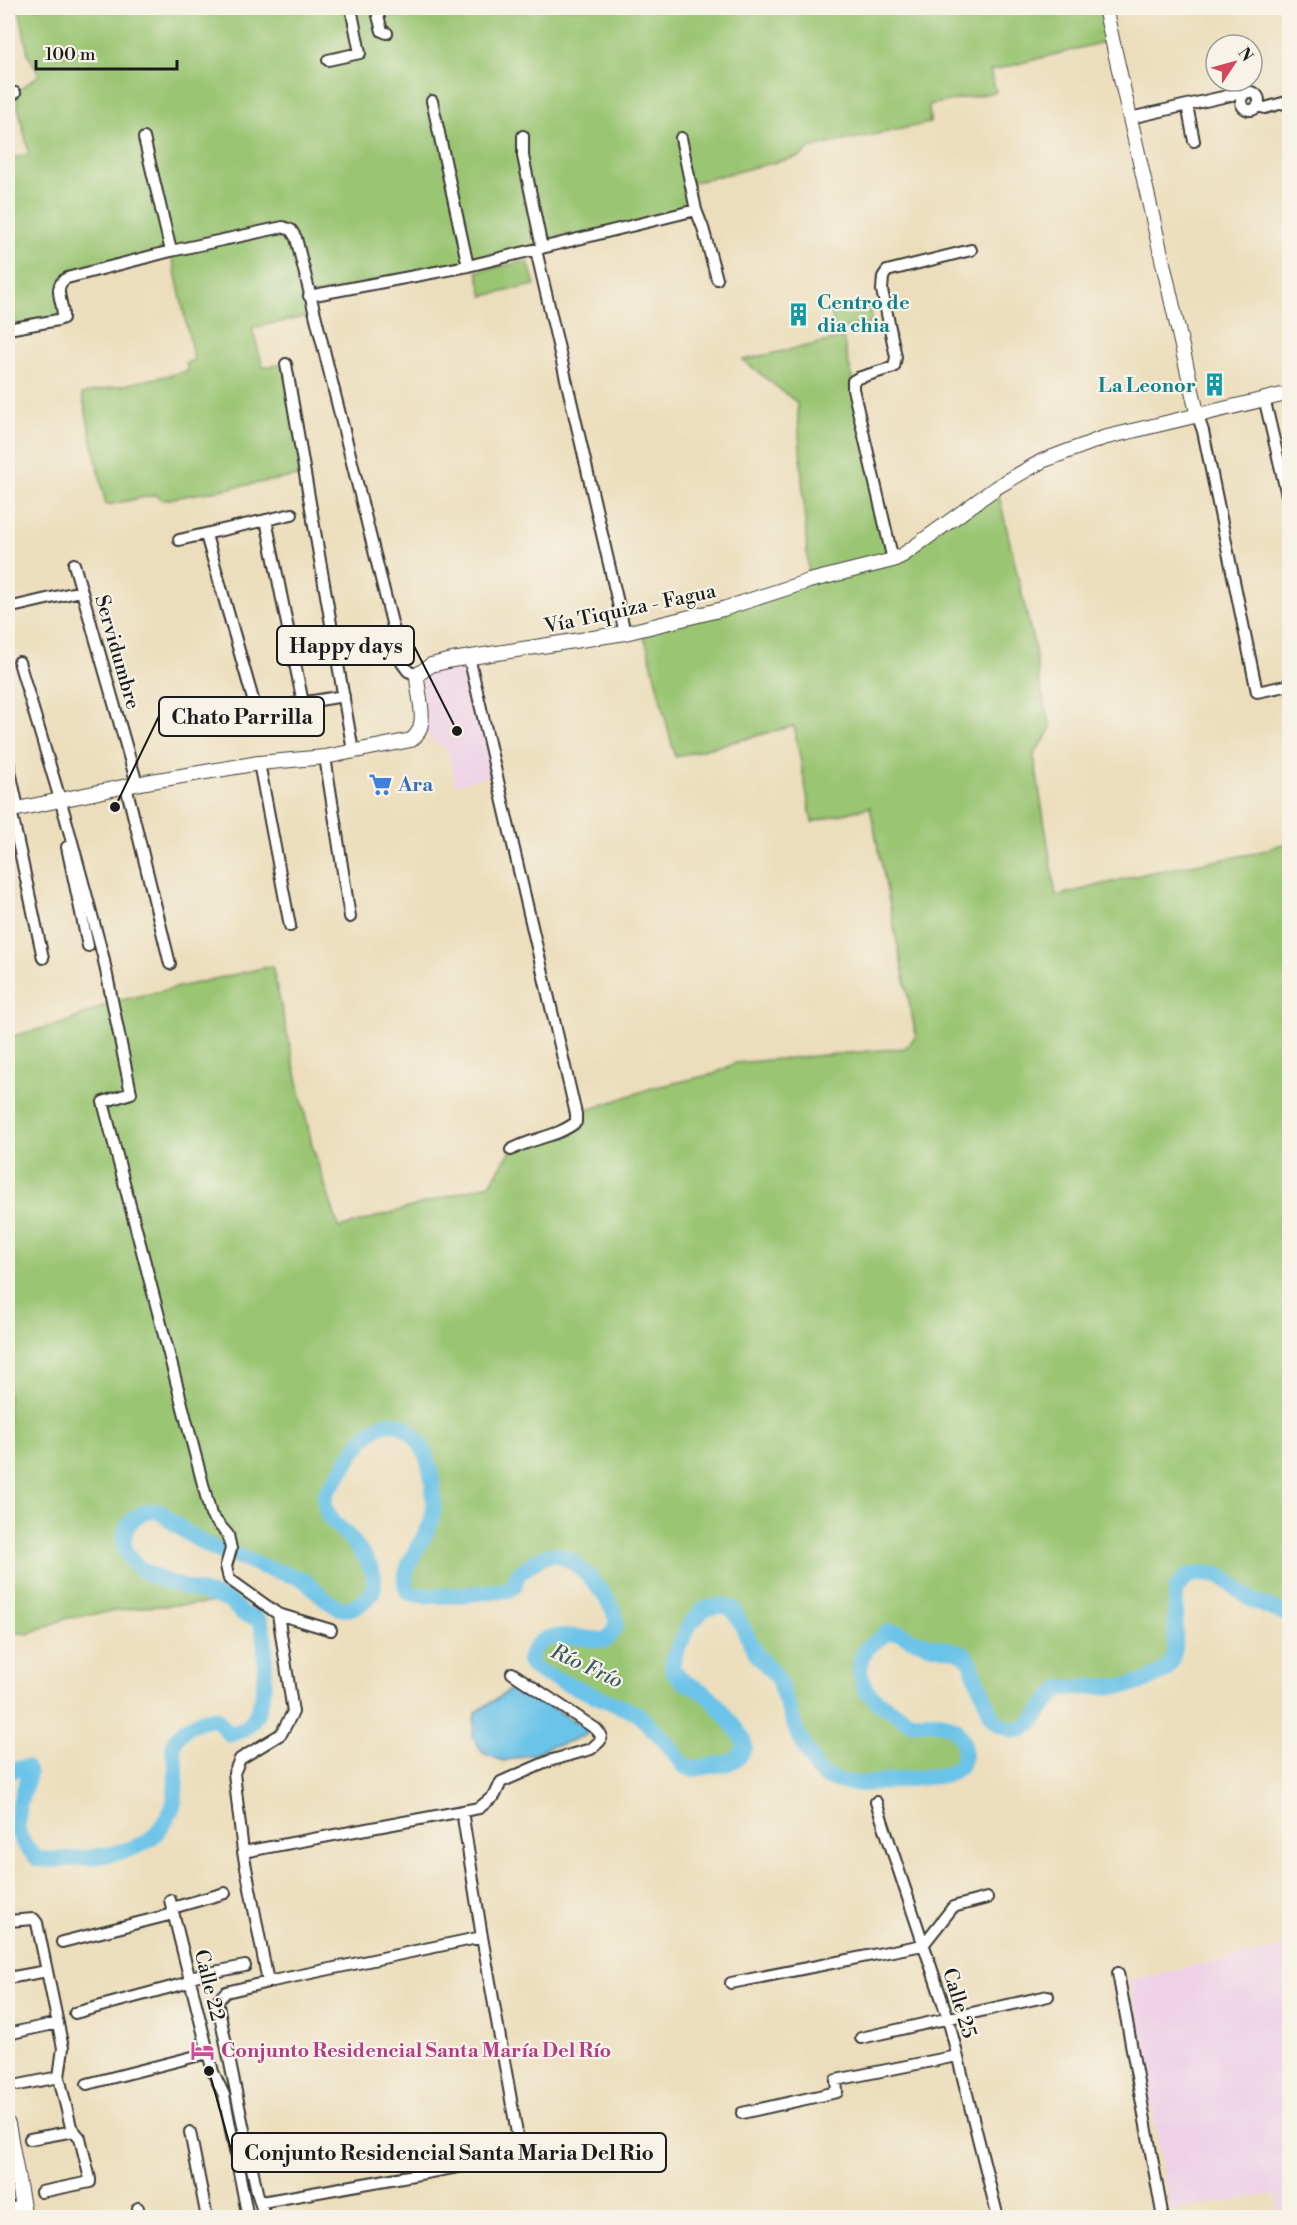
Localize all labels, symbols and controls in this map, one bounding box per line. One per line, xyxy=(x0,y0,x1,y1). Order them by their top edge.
scale bar xyxy=(36,33,177,71)
north arrow xyxy=(1204,33,1264,93)
text: 100 m xyxy=(45,43,96,66)
text: N xyxy=(1234,44,1257,66)
place label: Centro de dia chia xyxy=(817,291,910,339)
building icon: Centro de dia chia xyxy=(786,301,812,327)
building icon: La Leonor xyxy=(1201,372,1227,398)
place label: La Leonor xyxy=(1098,374,1196,399)
street label: Vía Tiquiza - Fagua xyxy=(541,579,719,640)
street label: Servidumbre xyxy=(88,592,145,712)
callout: Happy days xyxy=(277,626,414,665)
text: Happy days xyxy=(289,634,403,660)
callout: Chato Parrilla xyxy=(159,697,324,736)
text: Chato Parrilla xyxy=(171,705,313,731)
supermarket icon: Ara xyxy=(367,771,393,797)
place label: Ara xyxy=(397,773,433,798)
water label: Río Frío xyxy=(546,1639,627,1695)
street label: Calle 22 xyxy=(188,1947,229,2024)
street label: Calle 25 xyxy=(936,1965,981,2042)
hotel icon: Conjunto Residencial Santa María Del Río xyxy=(190,2037,216,2063)
place label: Conjunto Residencial Santa María Del Río xyxy=(221,2039,611,2064)
callout: Conjunto Residencial Santa Maria Del Rio xyxy=(232,2133,666,2172)
text: Conjunto Residencial Santa Maria Del Rio xyxy=(244,2141,654,2167)

